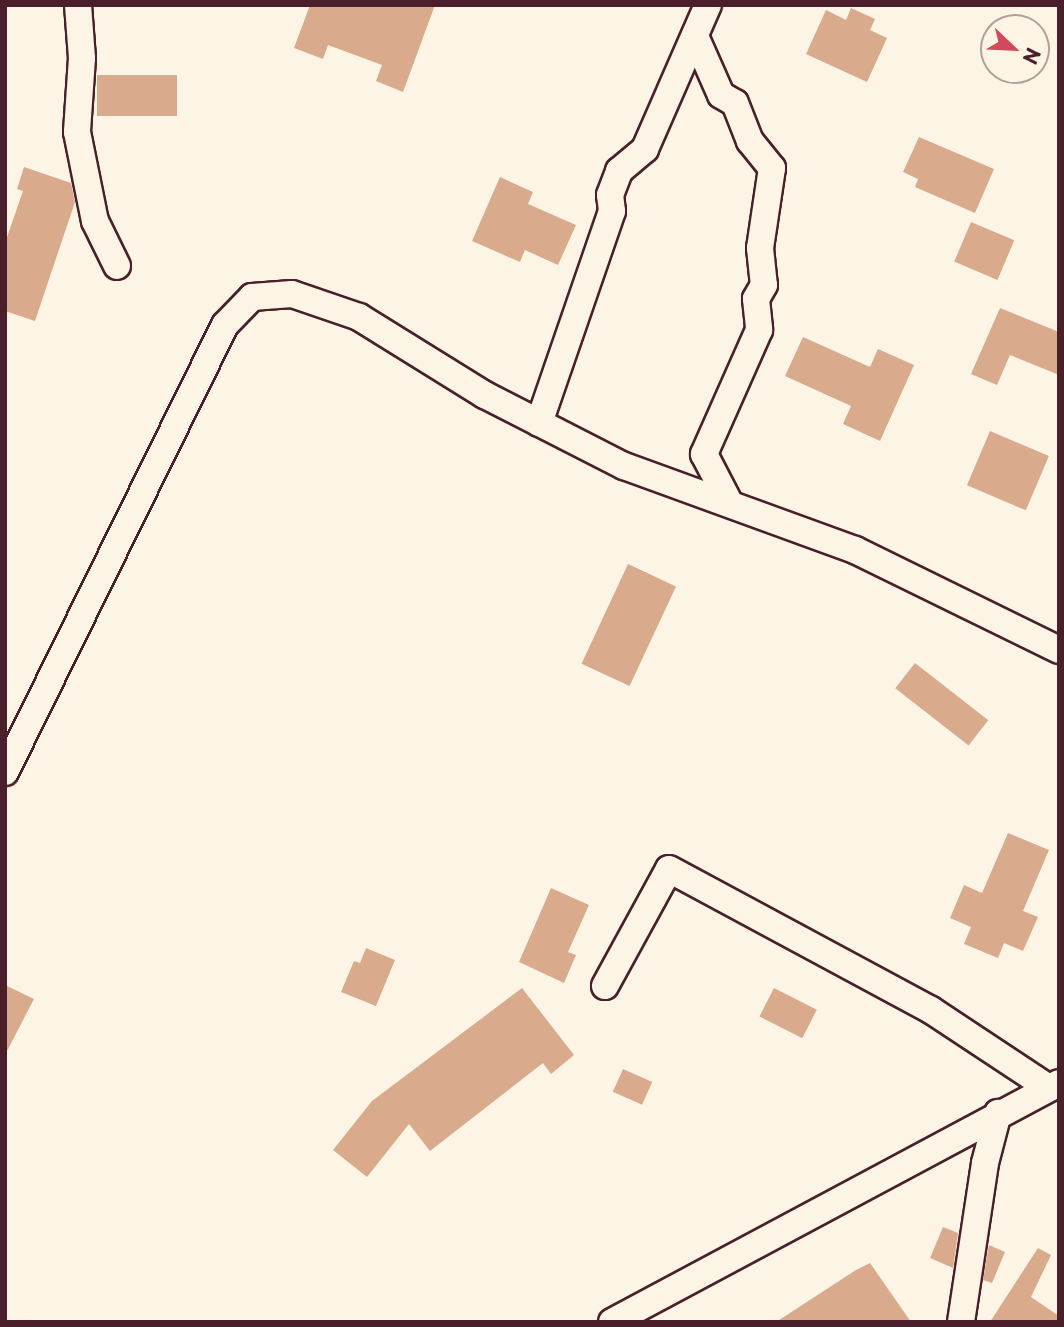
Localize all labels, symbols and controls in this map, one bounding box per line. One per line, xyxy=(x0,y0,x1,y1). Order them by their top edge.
north arrow xyxy=(980,14,1050,84)
text: N xyxy=(1017,44,1048,69)

